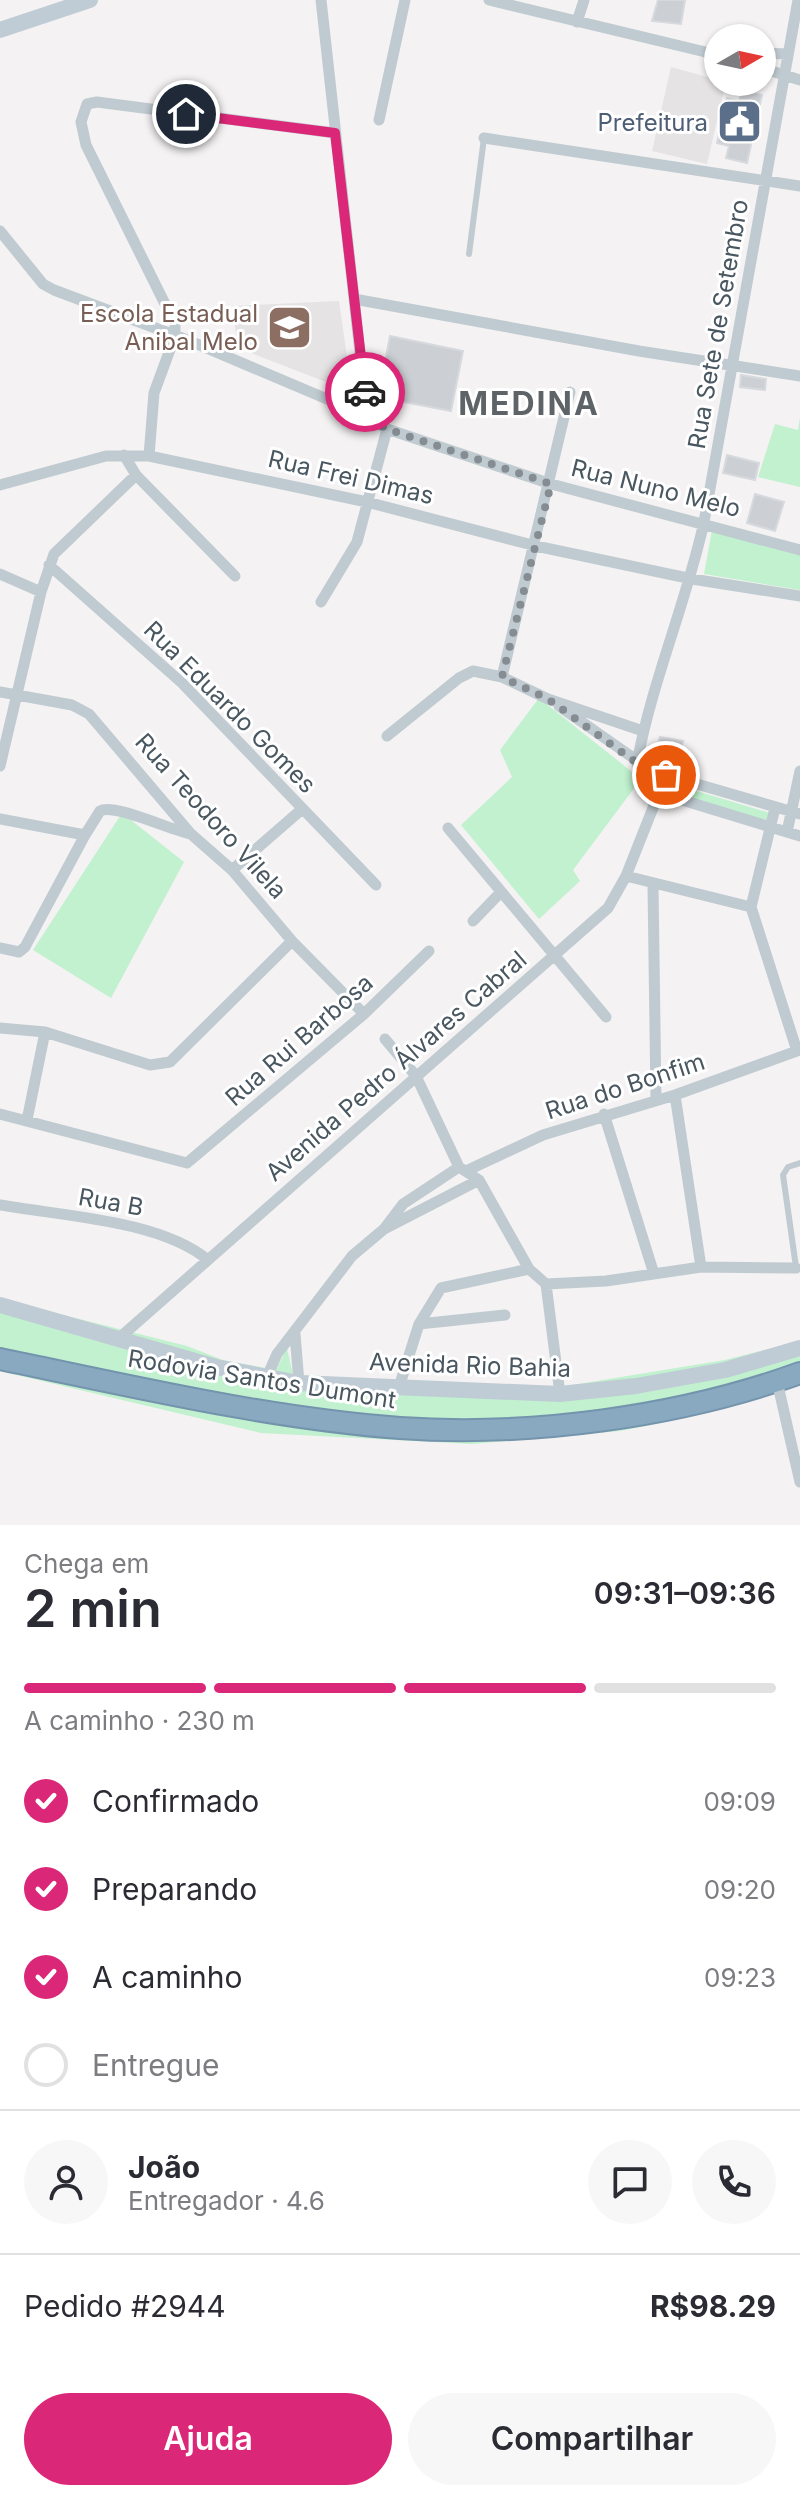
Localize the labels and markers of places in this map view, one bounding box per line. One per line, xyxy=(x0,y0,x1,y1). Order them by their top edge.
pin xyxy=(152,80,220,148)
public building icon: Prefeitura xyxy=(715,98,763,146)
place label: Prefeitura xyxy=(598,108,708,137)
place label: Escola Estadual Anibal Melo xyxy=(80,299,258,356)
school or university icon: Escola Estadual Anibal Melo xyxy=(265,303,313,351)
pin xyxy=(632,741,700,809)

